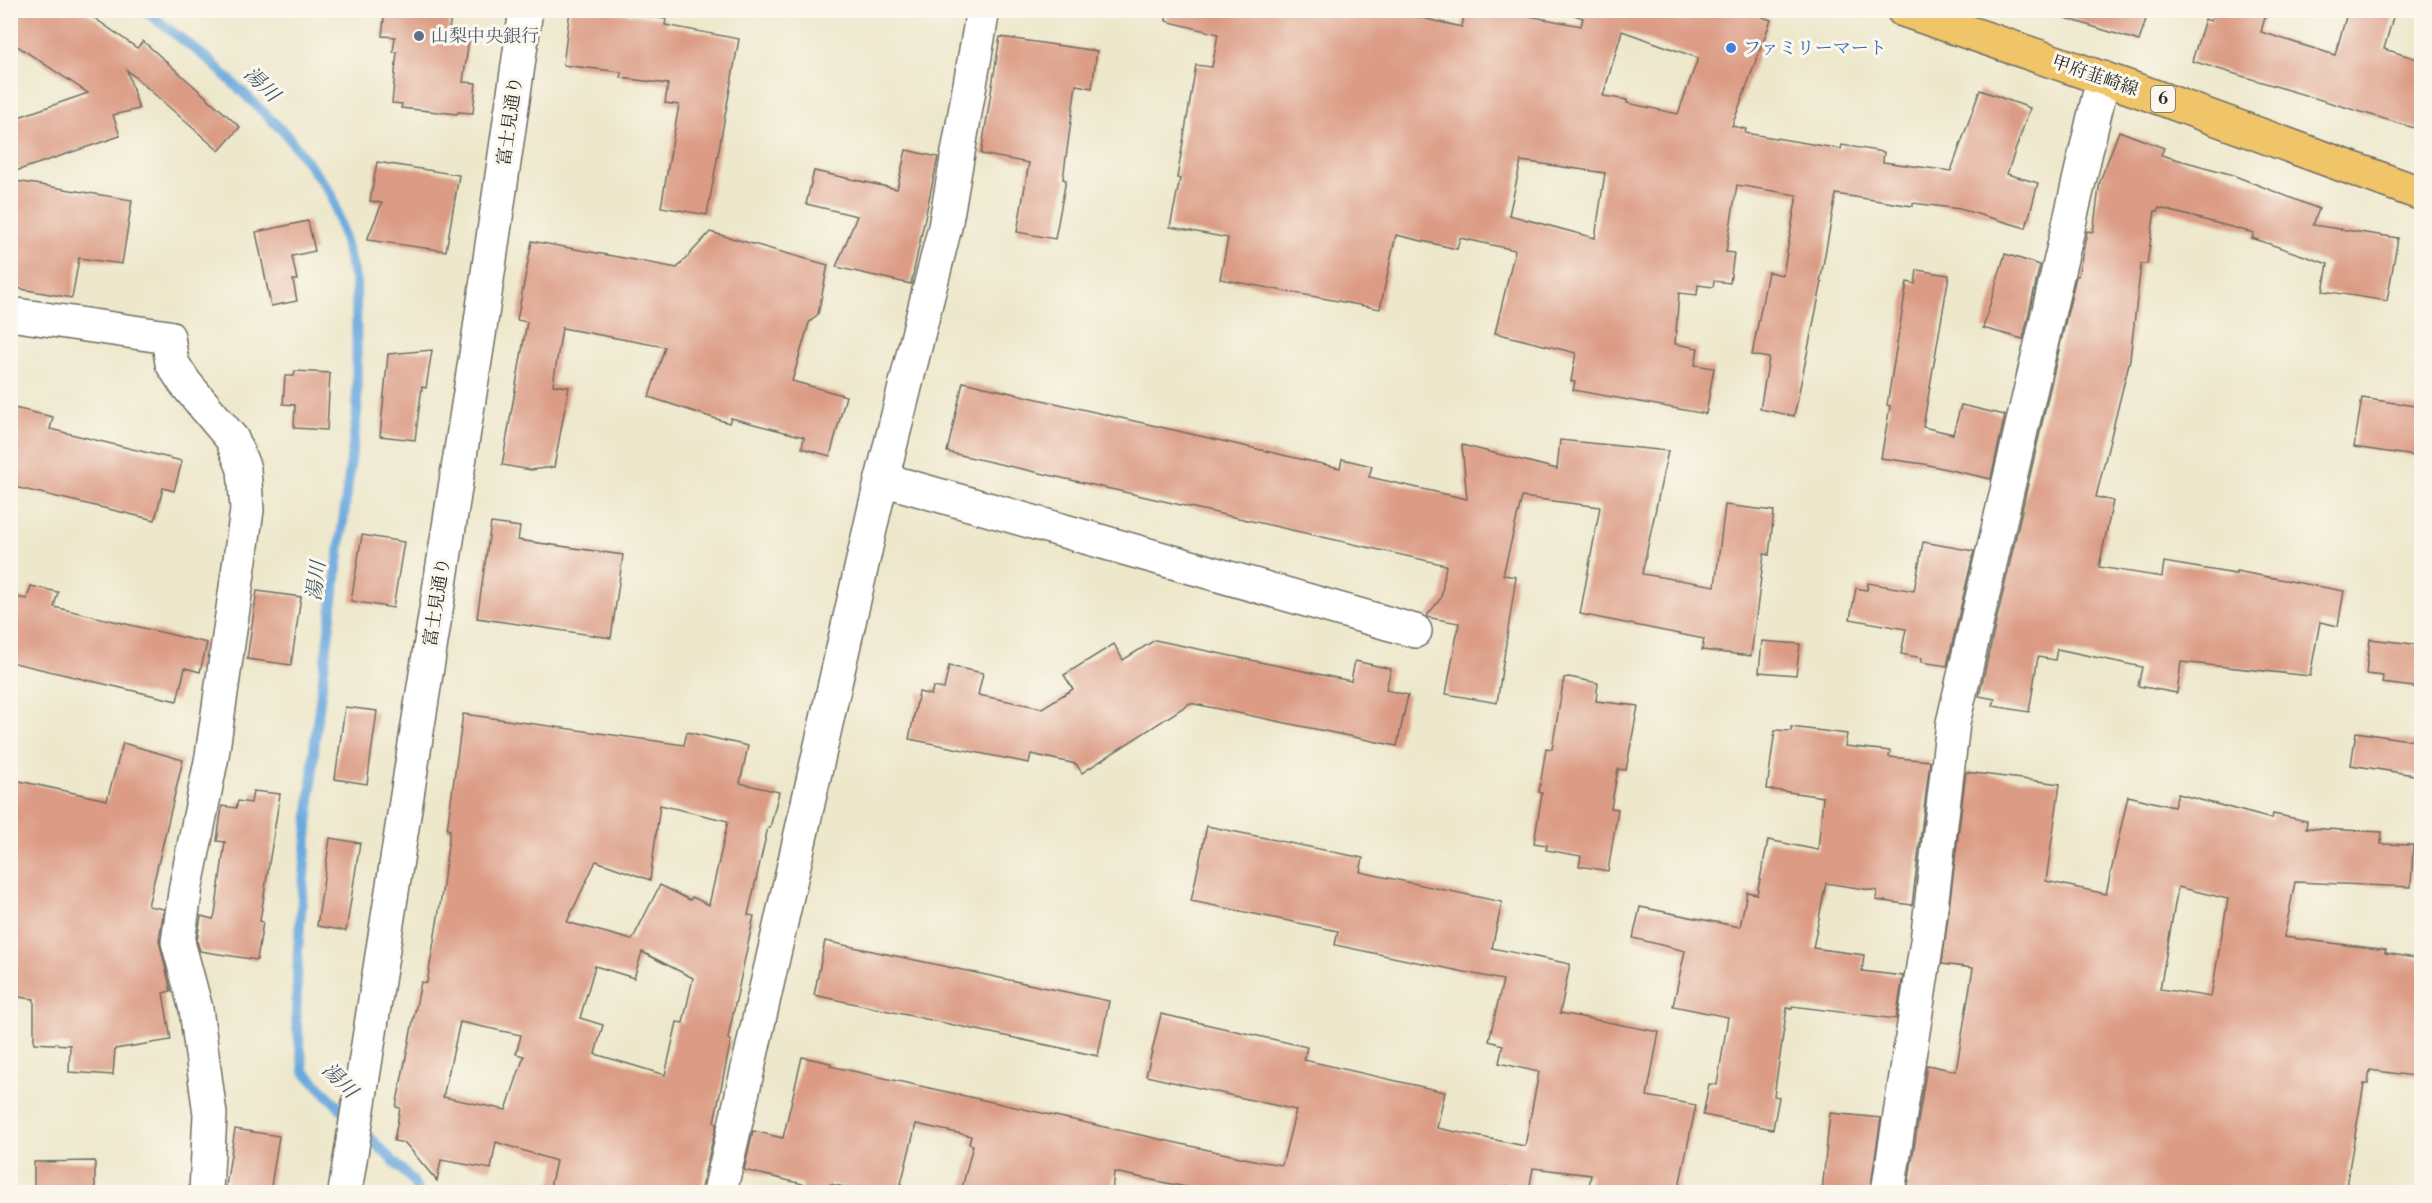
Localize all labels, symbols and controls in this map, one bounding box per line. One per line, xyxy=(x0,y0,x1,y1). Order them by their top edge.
place label: 山梨中央銀行 xyxy=(431,25,539,48)
marker: 山梨中央銀行 xyxy=(412,29,426,43)
place label: ファミリーマート xyxy=(1743,37,1887,60)
marker: ファミリーマート xyxy=(1724,41,1738,55)
street label: 甲府韮崎線 xyxy=(2049,50,2141,102)
water label: 湯川 xyxy=(238,62,286,109)
street label: 富士見通り xyxy=(492,75,528,167)
road number: 6 xyxy=(2151,86,2175,112)
street label: 富士見通り xyxy=(419,556,455,648)
water label: 湯川 xyxy=(302,558,332,602)
water label: 湯川 xyxy=(316,1058,363,1105)

